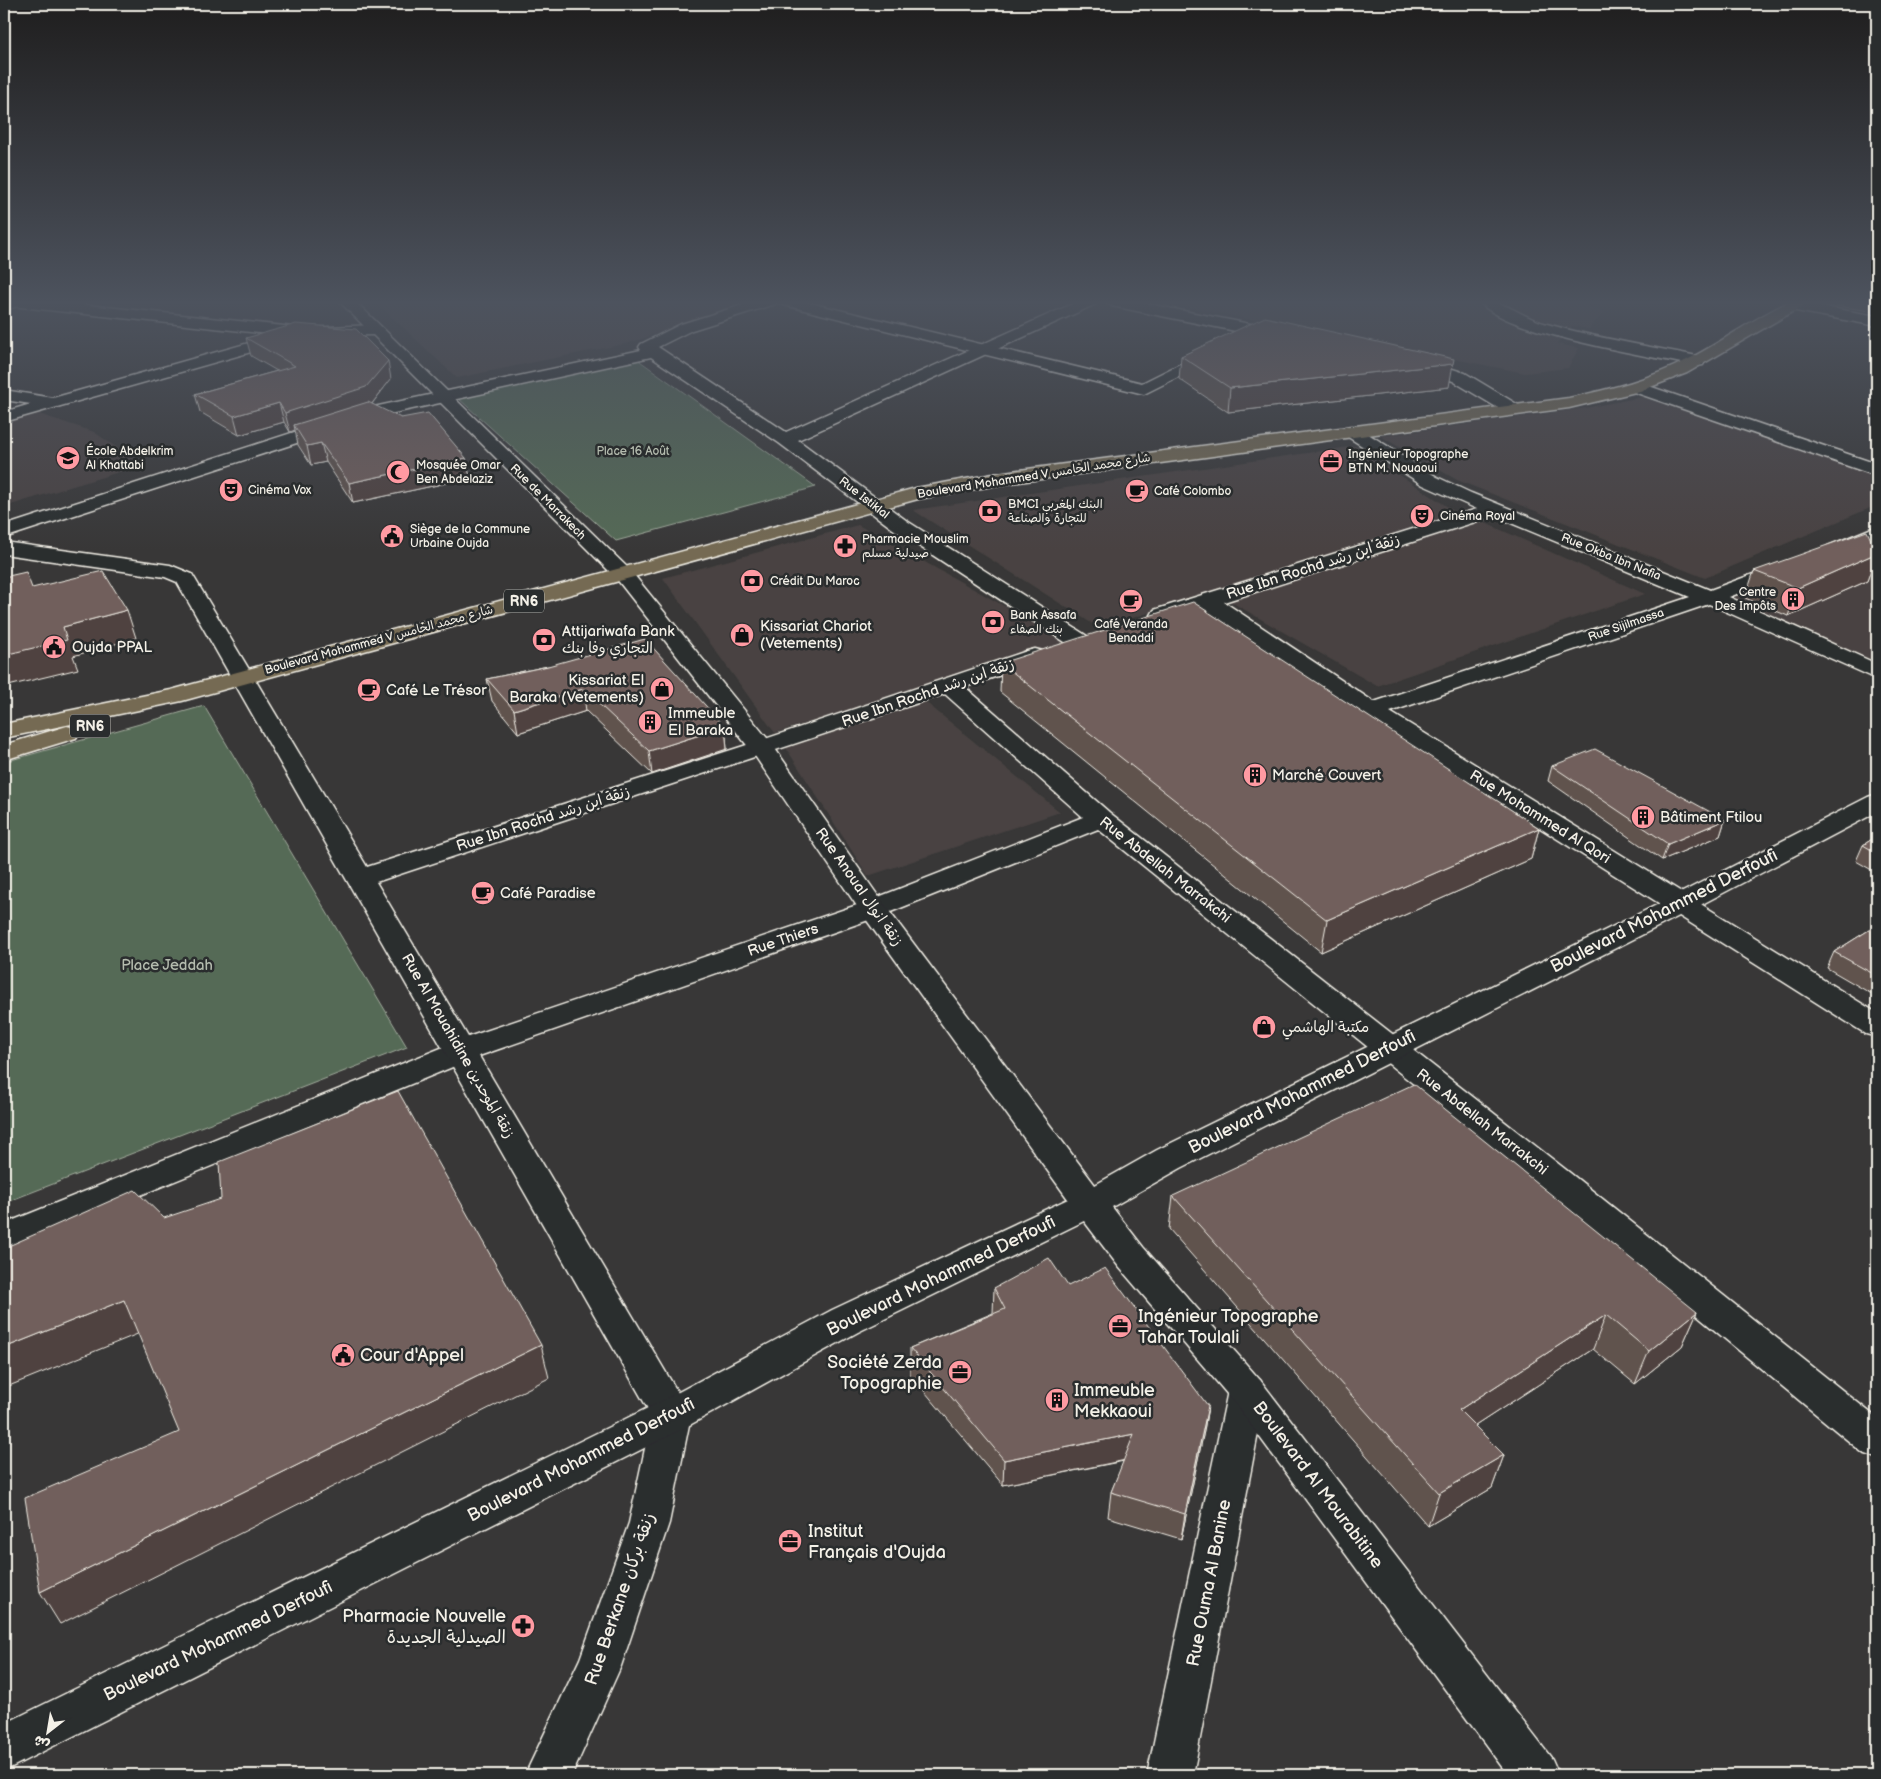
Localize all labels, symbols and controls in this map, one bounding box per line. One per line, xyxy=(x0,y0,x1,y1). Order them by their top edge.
place label: École Abdelkrim Al Khattabi xyxy=(86,443,174,473)
park label: Place 16 Août xyxy=(596,444,670,459)
school or university icon: École Abdelkrim Al Khattabi xyxy=(55,445,81,471)
place label: Ingénieur Topographe BTN M. Nouaoui xyxy=(1348,447,1468,476)
office icon: Ingénieur Topographe BTN M. Nouaoui xyxy=(1318,448,1344,474)
street label: Boulevard Mohammed V شارع محمد الخامس xyxy=(916,450,1152,503)
place label: Mosquée Omar Ben Abdelaziz xyxy=(416,458,501,487)
mosque icon: Mosquée Omar Ben Abdelaziz xyxy=(385,459,411,485)
street label: Rue de Marrakech xyxy=(507,461,589,543)
street label: Rue Istiklal xyxy=(836,474,892,522)
theatre icon: Cinéma Vox xyxy=(218,477,244,503)
cafe icon: Café Colombo xyxy=(1124,478,1150,504)
place label: Cinéma Vox xyxy=(248,483,312,498)
place label: Café Colombo xyxy=(1154,484,1232,499)
place label: BMCI البنك المغربي للتجارة والصناعة xyxy=(1008,497,1103,526)
bank icon: BMCI البنك المغربي للتجارة والصناعة xyxy=(977,498,1003,524)
theatre icon: Cinéma Royal xyxy=(1409,503,1435,529)
place label: Cinéma Royal xyxy=(1440,509,1515,524)
place label: Siège de la Commune Urbaine Oujda xyxy=(410,522,530,551)
public building icon: Siège de la Commune Urbaine Oujda xyxy=(379,523,405,549)
street label: Rue Ibn Rochd زنقة ابن رشد xyxy=(1224,530,1402,604)
street label: Rue Okba Ibn Nafia xyxy=(1559,530,1663,584)
place label: Pharmacie Mouslim صيدلية مسلم xyxy=(862,532,969,562)
pharmacy icon: Pharmacie Mouslim صيدلية مسلم xyxy=(832,533,858,559)
bank icon: Crédit Du Maroc xyxy=(739,568,765,594)
place label: Crédit Du Maroc xyxy=(770,574,860,589)
place label: Centre Des Impôts xyxy=(1714,585,1776,614)
building icon: Centre Des Impôts xyxy=(1780,586,1806,612)
cafe icon: Café Veranda Benaddi xyxy=(1118,588,1144,614)
road number: RN6 xyxy=(504,590,544,612)
street label: Boulevard Mohammed V شارع محمد الخامس xyxy=(263,602,495,679)
street label: Rue Sijilmassa xyxy=(1586,605,1666,645)
place label: Bank Assafa بنك الصفاء xyxy=(1010,608,1077,637)
bank icon: Bank Assafa بنك الصفاء xyxy=(980,609,1006,635)
place label: Kissariat Chariot (Vetements) xyxy=(760,617,872,653)
place label: Café Veranda Benaddi xyxy=(1094,617,1168,646)
place label: Attijariwafa Bank التجاري وفا بنك xyxy=(562,622,675,659)
shop icon: Kissariat Chariot (Vetements) xyxy=(729,622,755,648)
bank icon: Attijariwafa Bank التجاري وفا بنك xyxy=(531,627,557,653)
public building icon: Oujda PPAL xyxy=(41,634,67,660)
place label: Oujda PPAL xyxy=(72,638,153,657)
street label: Rue Ibn Rochd زنقة ابن رشد xyxy=(839,654,1017,732)
place label: Kissariat El Baraka (Vetements) xyxy=(509,671,644,707)
shop icon: Kissariat El Baraka (Vetements) xyxy=(649,676,675,702)
cafe icon: Café Le Trésor xyxy=(356,677,382,703)
place label: Café Le Trésor xyxy=(386,681,487,700)
place label: Immeuble El Baraka xyxy=(668,704,735,740)
building icon: Immeuble El Baraka xyxy=(637,709,663,735)
road number: RN6 xyxy=(70,714,110,738)
building icon: Marché Couvert xyxy=(1242,762,1268,788)
place label: Marché Couvert xyxy=(1272,766,1382,785)
street label: Rue Mohammed Al Qori xyxy=(1466,766,1614,868)
street label: Rue Ibn Rochd زنقة ابن رشد xyxy=(454,782,632,856)
building icon: Bâtiment Ftilou xyxy=(1630,804,1656,830)
place label: Bâtiment Ftilou xyxy=(1660,808,1762,827)
street label: Rue Abdellah Marrakchi xyxy=(1095,813,1235,927)
street label: Rue Anoual زنقة انوال xyxy=(811,824,907,950)
street label: Boulevard Mohammed Derfoufi xyxy=(1547,844,1781,978)
cafe icon: Café Paradise xyxy=(470,880,496,906)
place label: Café Paradise xyxy=(500,884,596,903)
street label: Rue Thiers xyxy=(745,919,821,961)
street label: Rue Al Mouahidine زنقة الموحدين xyxy=(397,950,519,1142)
park label: Place Jeddah xyxy=(121,956,213,975)
shop icon: مكتبة الهاشمي xyxy=(1251,1014,1277,1040)
place label: مكتبة الهاشمي xyxy=(1282,1018,1369,1040)
street label: Boulevard Mohammed Derfoufi xyxy=(1185,1025,1419,1159)
street label: Rue Abdellah Marrakchi xyxy=(1412,1065,1552,1179)
street label: Boulevard Mohammed Derfoufi xyxy=(823,1211,1059,1341)
place label: Ingénieur Topographe Tahar Toulali xyxy=(1138,1306,1319,1348)
office icon: Ingénieur Topographe Tahar Toulali xyxy=(1107,1313,1133,1339)
public building icon: Cour d'Appel xyxy=(330,1342,356,1368)
place label: Cour d'Appel xyxy=(360,1345,464,1366)
place label: Société Zerda Topographie xyxy=(827,1352,942,1394)
office icon: Société Zerda Topographie xyxy=(947,1359,973,1385)
place label: Immeuble Mekkaoui xyxy=(1074,1380,1155,1422)
building icon: Immeuble Mekkaoui xyxy=(1044,1387,1070,1413)
street label: Boulevard Mohammed Derfoufi xyxy=(464,1393,698,1527)
street label: Boulevard Al Mourabitine xyxy=(1248,1397,1388,1573)
street label: Rue Ouma Al Banine xyxy=(1183,1497,1236,1668)
street label: Rue Berkane زنقة بركان xyxy=(581,1510,659,1688)
place label: Institut Français d'Oujda xyxy=(808,1521,946,1563)
office icon: Institut Français d'Oujda xyxy=(777,1528,803,1554)
street label: Boulevard Mohammed Derfoufi xyxy=(100,1576,336,1706)
place label: Pharmacie Nouvelle الصيدلية الجديدة xyxy=(342,1606,506,1648)
pharmacy icon: Pharmacie Nouvelle الصيدلية الجديدة xyxy=(510,1613,536,1639)
north arrow xyxy=(22,1706,72,1756)
text: ش xyxy=(31,1731,53,1754)

